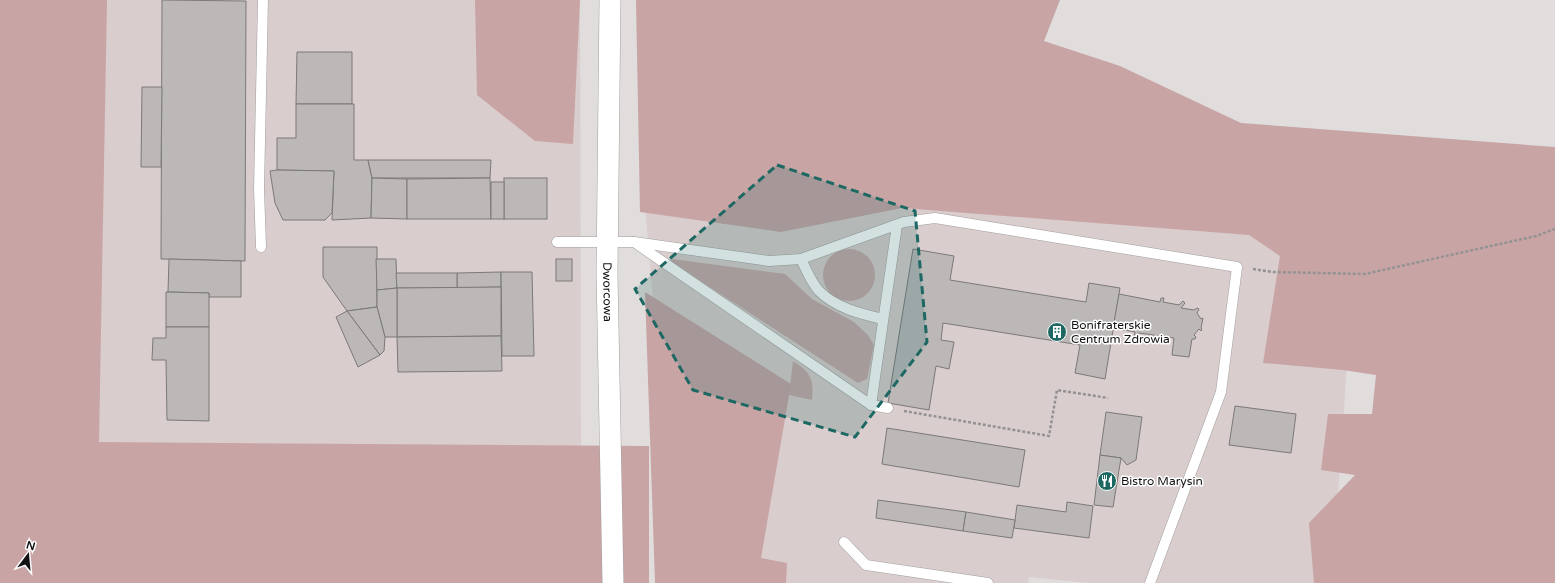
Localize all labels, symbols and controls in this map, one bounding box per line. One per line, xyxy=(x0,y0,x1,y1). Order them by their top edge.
street label: Dworcowa xyxy=(600,262,615,322)
place label: Bonifraterskie Centrum Zdrowia xyxy=(1071,318,1170,346)
building icon: Bonifraterskie Centrum Zdrowia xyxy=(1046,321,1068,343)
restaurant icon: Bistro Marysin xyxy=(1096,470,1118,492)
place label: Bistro Marysin xyxy=(1121,474,1203,488)
north arrow xyxy=(8,535,48,575)
text: N xyxy=(25,538,37,553)

